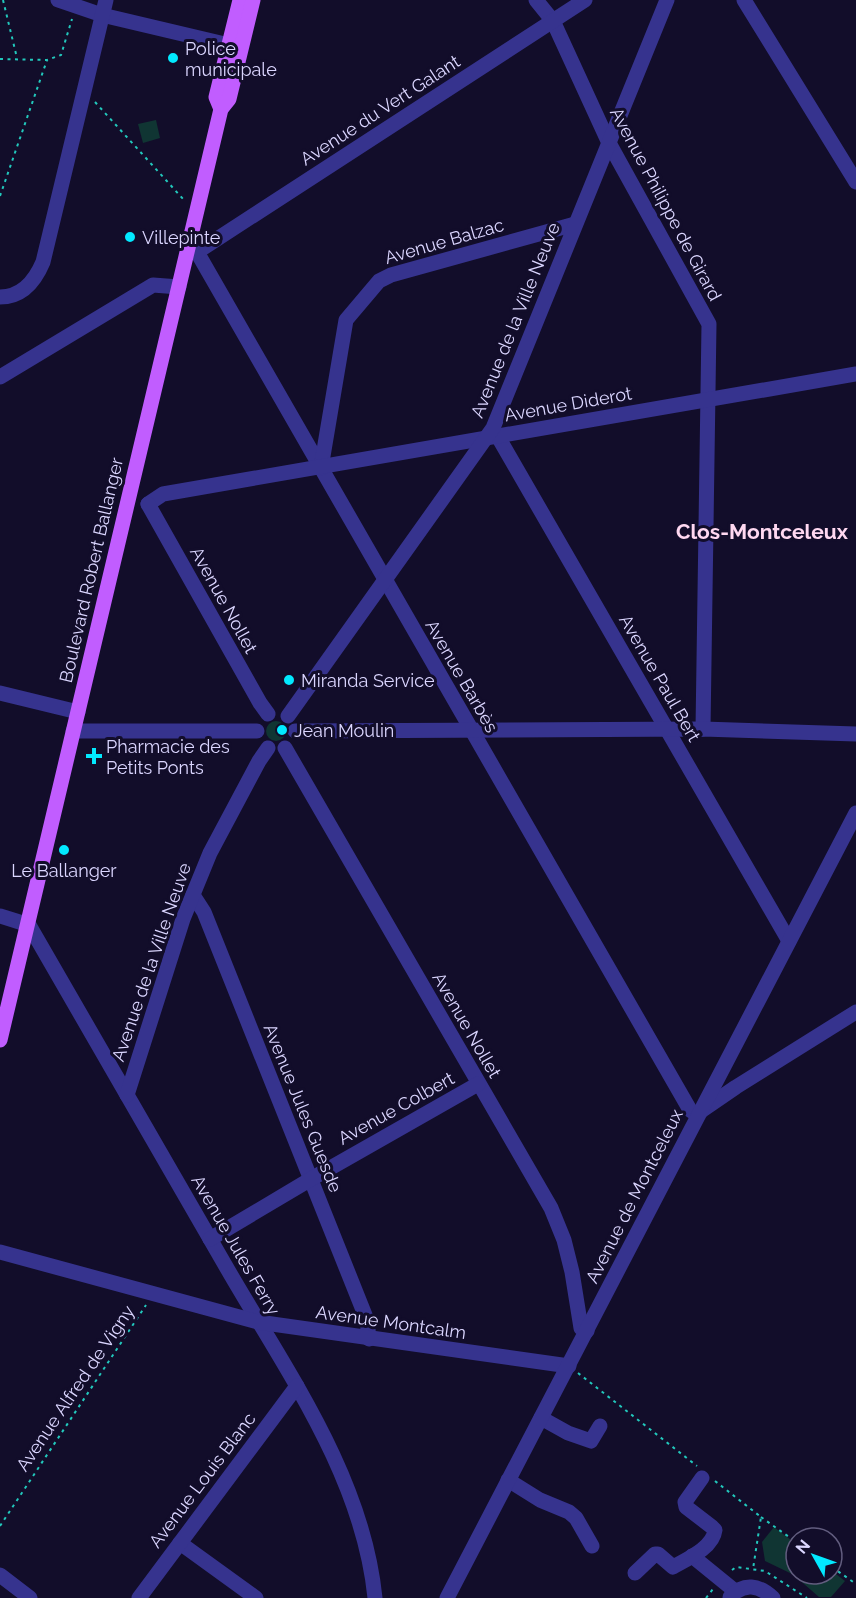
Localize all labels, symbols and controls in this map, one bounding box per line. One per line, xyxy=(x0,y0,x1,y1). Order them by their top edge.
place label: Police municipale xyxy=(185,38,277,80)
marker: Police municipale xyxy=(166,51,180,65)
street label: Avenue du Vert Galant xyxy=(296,51,464,169)
street label: Avenue Philippe de Girard xyxy=(606,104,726,304)
street label: Avenue Balzac xyxy=(382,214,506,268)
street label: Avenue de la Ville Neuve xyxy=(466,219,564,421)
place label: Villepinte xyxy=(142,227,221,248)
marker: Villepinte xyxy=(123,230,137,244)
street label: Avenue Diderot xyxy=(503,382,633,426)
street label: Boulevard Robert Ballanger xyxy=(55,455,127,685)
district label: Clos-Montceleux xyxy=(676,519,849,544)
street label: Avenue Nollet xyxy=(186,543,262,657)
street label: Avenue Paul Bert xyxy=(615,611,705,745)
street label: Avenue Barbès xyxy=(421,616,503,736)
place label: Miranda Service xyxy=(301,670,435,691)
marker: Miranda Service xyxy=(282,673,296,687)
place label: Jean Moulin xyxy=(294,720,394,741)
marker: Jean Moulin xyxy=(275,723,289,737)
place label: Pharmacie des Petits Ponts xyxy=(106,736,230,778)
marker: Pharmacie des Petits Ponts xyxy=(87,749,101,763)
marker: Le Ballanger xyxy=(57,843,71,857)
place label: Le Ballanger xyxy=(11,860,117,881)
street label: Avenue de la Ville Neuve xyxy=(107,860,195,1064)
street label: Avenue Nollet xyxy=(428,968,506,1082)
street label: Avenue Jules Guesde xyxy=(260,1021,347,1196)
street label: Avenue Colbert xyxy=(334,1067,458,1149)
street label: Avenue de Montceleux xyxy=(581,1106,687,1286)
street label: Avenue Jules Ferry xyxy=(187,1171,285,1319)
street label: Avenue Alfred de Vigny xyxy=(12,1301,139,1475)
street label: Avenue Montcalm xyxy=(315,1301,467,1343)
street label: Avenue Louis Blanc xyxy=(144,1408,260,1552)
north arrow xyxy=(784,1526,844,1586)
text: N xyxy=(792,1536,814,1557)

